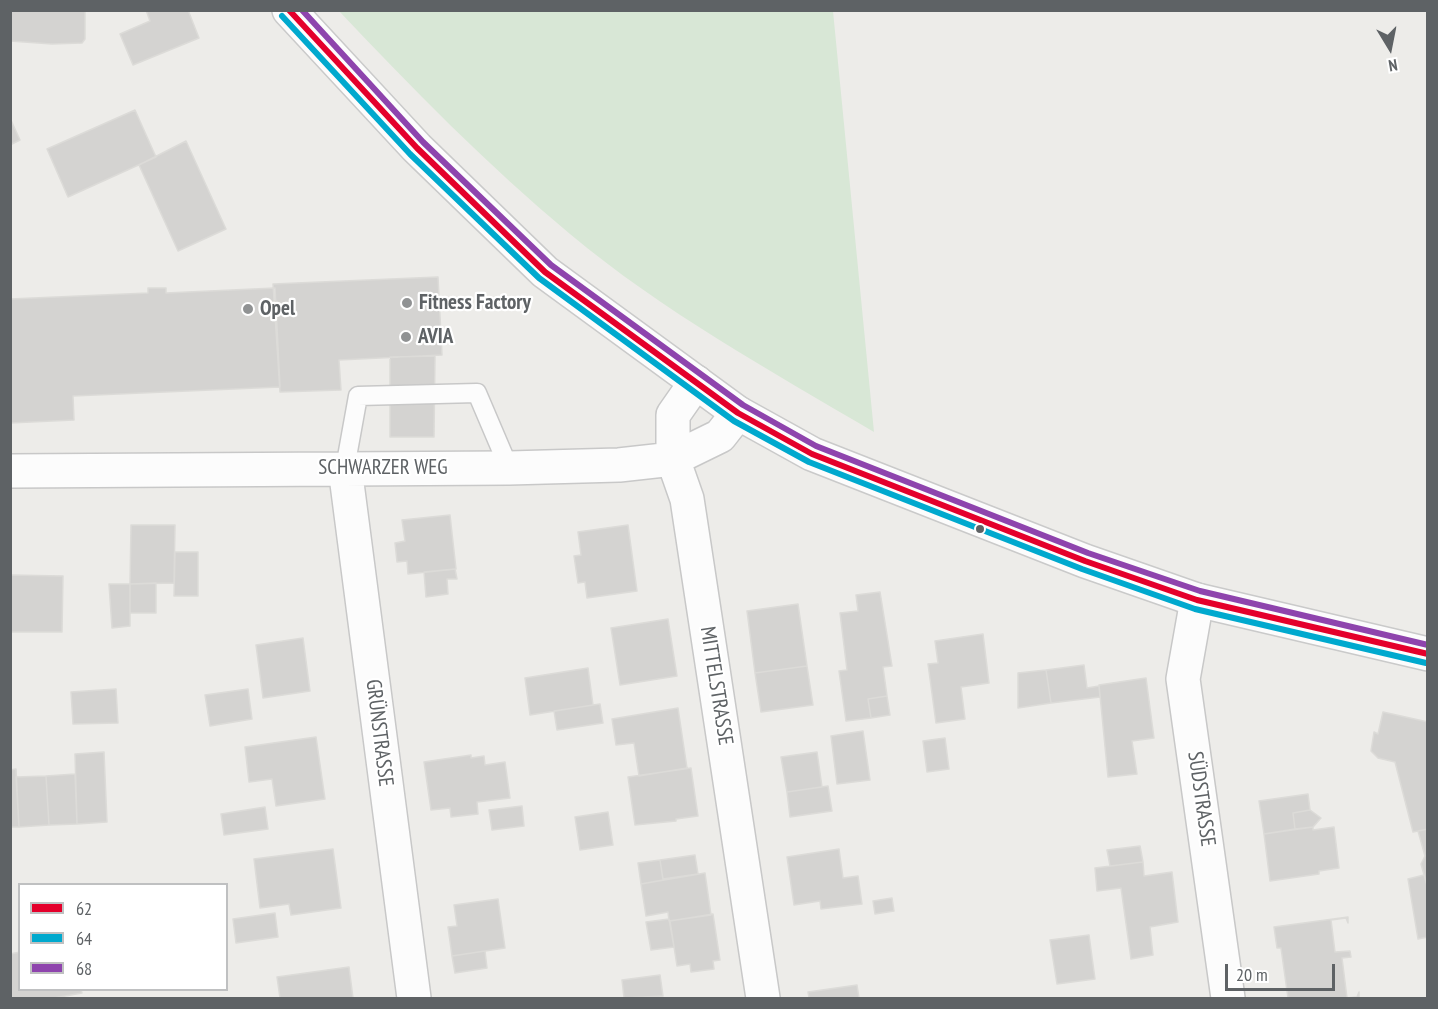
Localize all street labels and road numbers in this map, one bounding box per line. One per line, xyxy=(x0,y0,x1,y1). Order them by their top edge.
street label: SCHWARZER WEG xyxy=(318,455,448,481)
street label: MITTELSTRASSE xyxy=(694,625,738,747)
street label: GRÜNSTRASSE xyxy=(360,678,398,788)
street label: SÜDSTRASSE xyxy=(1182,750,1220,848)

